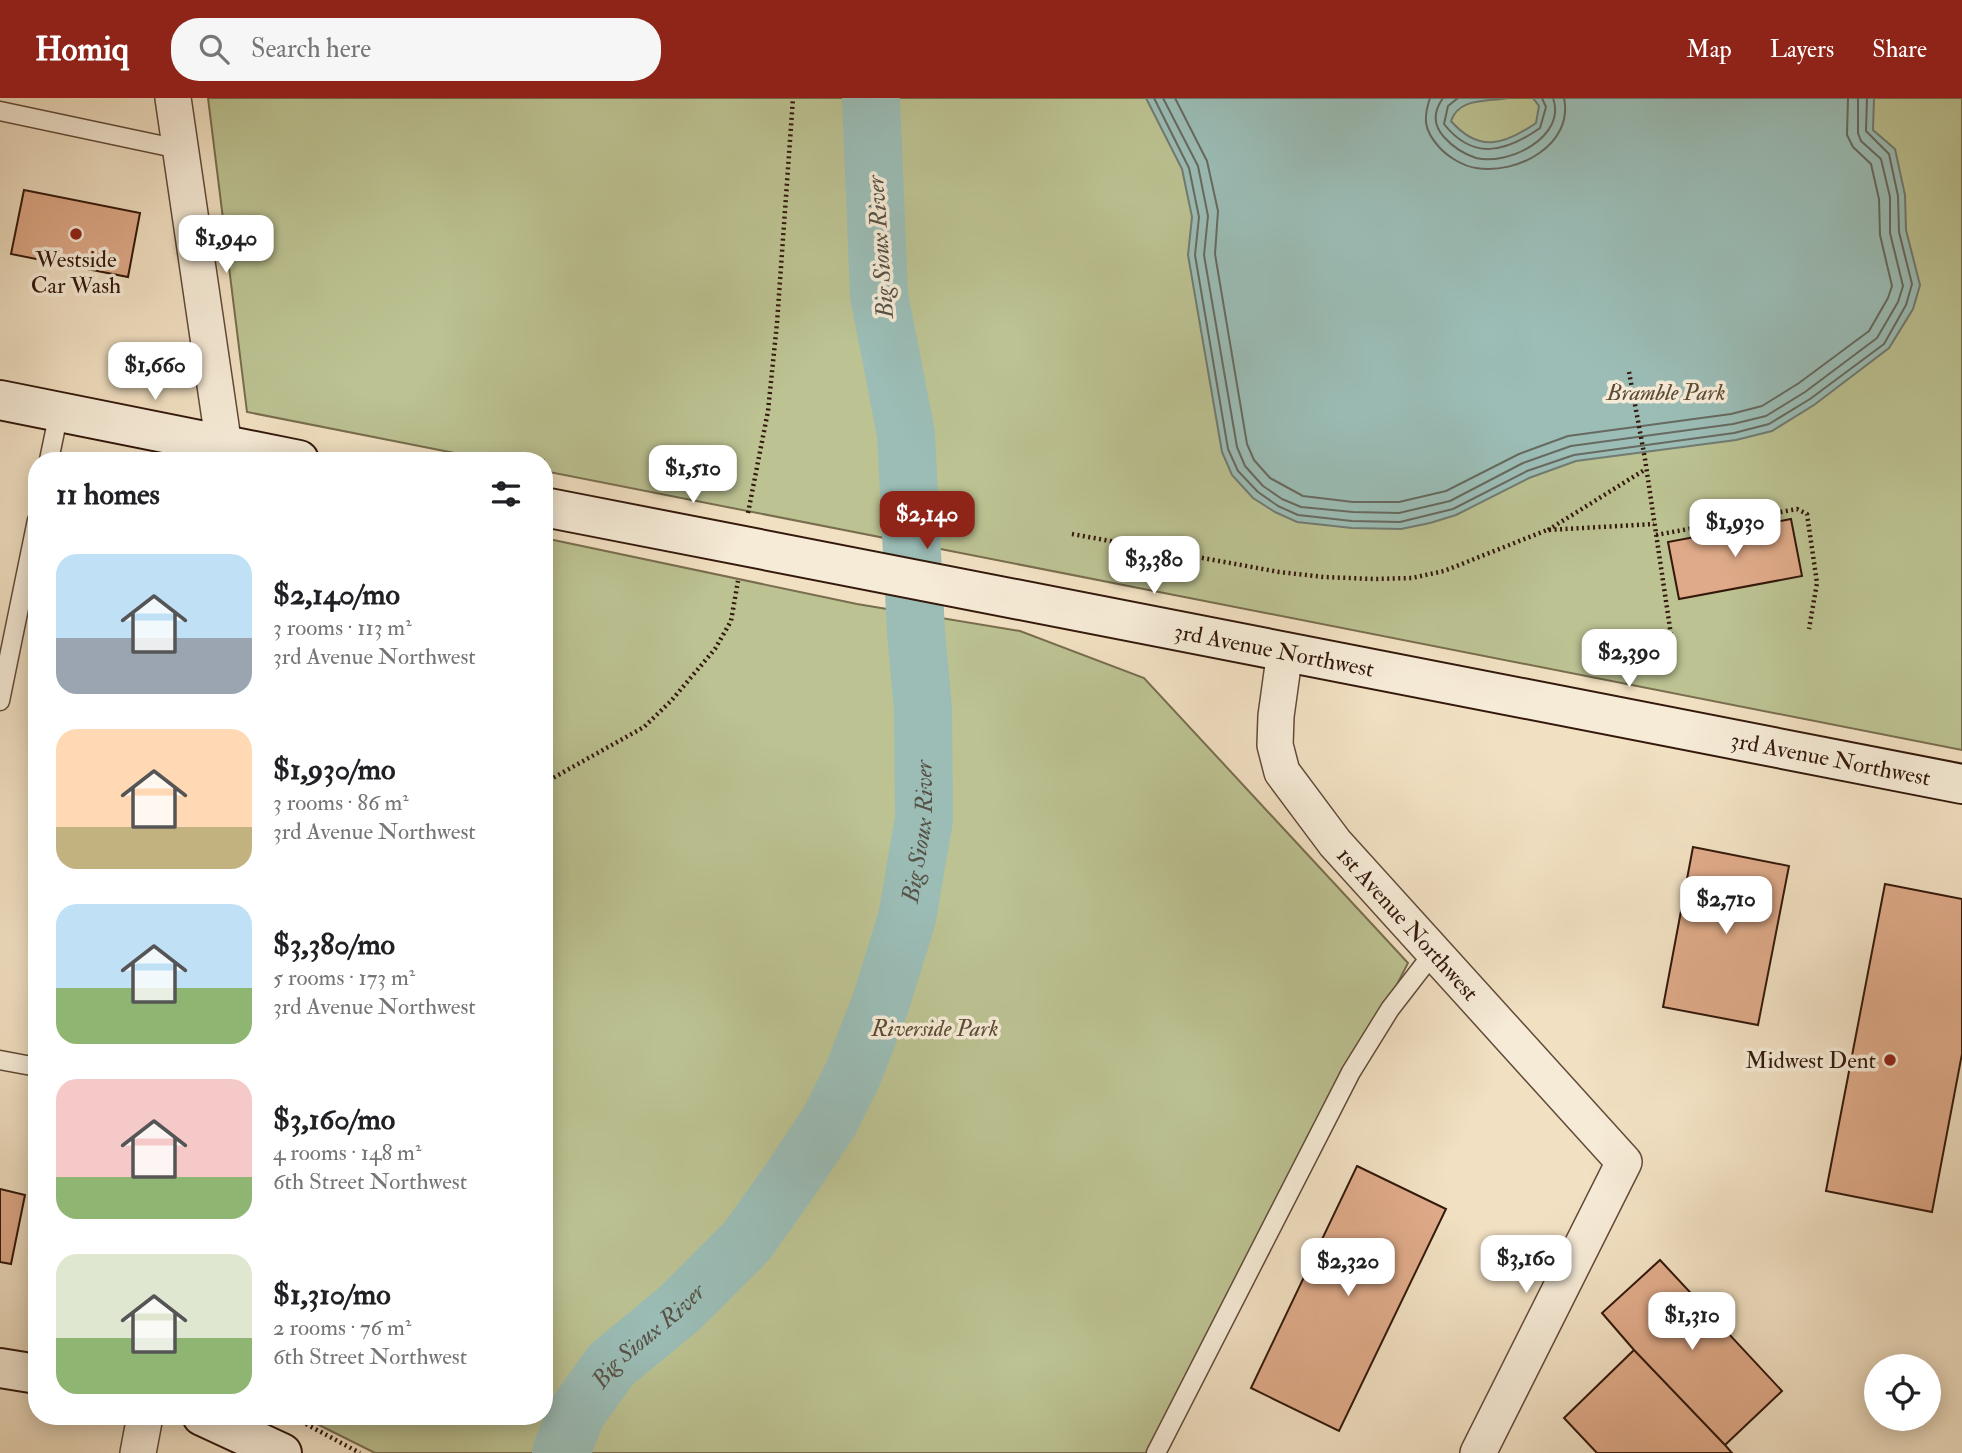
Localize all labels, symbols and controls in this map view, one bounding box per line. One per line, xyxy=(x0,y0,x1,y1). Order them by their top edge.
search box xyxy=(171,18,661,81)
text: Homiq xyxy=(35,29,129,70)
icon: search xyxy=(195,30,233,68)
text: Search here xyxy=(251,33,371,65)
text: Map xyxy=(1687,34,1732,65)
text: Layers xyxy=(1770,34,1834,65)
text: Share xyxy=(1872,34,1927,65)
water label: Big Sioux River xyxy=(860,173,901,320)
pin: $1,940 xyxy=(169,216,283,275)
text: $1,940 xyxy=(195,223,257,252)
marker: Westside Car Wash xyxy=(68,226,84,242)
place label: Westside Car Wash xyxy=(31,245,121,300)
pin: $1,660 xyxy=(98,342,212,402)
text: $1,660 xyxy=(124,350,186,379)
park label: Bramble Park xyxy=(1606,378,1725,407)
pin: $1,510 xyxy=(636,446,750,505)
text: $1,510 xyxy=(665,453,721,482)
icon: filters xyxy=(487,475,525,513)
text: 11 homes xyxy=(56,476,160,513)
pin: $2,140 xyxy=(870,491,984,551)
text: $2,140 xyxy=(896,499,958,528)
pin: $1,930 xyxy=(1678,500,1792,559)
text: $1,930 xyxy=(1705,507,1765,536)
pin: $3,380 xyxy=(1097,536,1211,596)
text: $3,380 xyxy=(1125,544,1183,573)
text: $2,140/mo xyxy=(273,576,400,613)
icon: home xyxy=(112,582,196,666)
text: 3 rooms · 113 m² xyxy=(273,613,412,642)
street label: 3rd Avenue Northwest xyxy=(1172,616,1376,684)
pin: $2,390 xyxy=(1572,630,1686,689)
text: $2,390 xyxy=(1598,637,1660,666)
text: 3rd Avenue Northwest xyxy=(273,642,476,671)
street label: 3rd Avenue Northwest xyxy=(1728,725,1933,793)
text: $1,930/mo xyxy=(273,751,395,788)
icon: home xyxy=(112,757,196,841)
water label: Big Sioux River xyxy=(895,759,940,906)
text: 3 rooms · 86 m² xyxy=(273,788,409,817)
text: 3rd Avenue Northwest xyxy=(273,817,476,846)
street label: 1st Avenue Northwest xyxy=(1331,841,1485,1007)
pin: $2,710 xyxy=(1669,876,1783,936)
text: $2,710 xyxy=(1696,884,1756,913)
text: $3,380/mo xyxy=(273,926,395,963)
icon: home xyxy=(112,932,196,1016)
text: 5 rooms · 173 m² xyxy=(273,963,415,992)
text: 3rd Avenue Northwest xyxy=(273,992,476,1021)
park label: Riverside Park xyxy=(870,1014,999,1043)
place label: Midwest Dent xyxy=(1745,1046,1876,1075)
marker: Midwest Dent xyxy=(1882,1052,1898,1068)
text: $3,160/mo xyxy=(273,1101,395,1138)
icon: home xyxy=(112,1107,196,1191)
text: 4 rooms · 148 m² xyxy=(273,1138,421,1167)
text: 6th Street Northwest xyxy=(273,1167,467,1196)
pin: $3,160 xyxy=(1469,1236,1583,1295)
pin: $2,320 xyxy=(1291,1238,1405,1298)
text: $3,160 xyxy=(1497,1243,1555,1272)
text: $2,320 xyxy=(1317,1246,1379,1275)
text: $1,310/mo xyxy=(273,1276,391,1313)
water label: Big Sioux River xyxy=(584,1276,713,1395)
icon: home xyxy=(112,1282,196,1366)
pin: $1,310 xyxy=(1635,1292,1749,1352)
text: $1,310 xyxy=(1664,1300,1720,1329)
text: 2 rooms · 76 m² xyxy=(273,1313,411,1342)
text: 6th Street Northwest xyxy=(273,1342,467,1371)
map controls xyxy=(1864,1354,1941,1431)
button: locate xyxy=(1864,1354,1941,1431)

